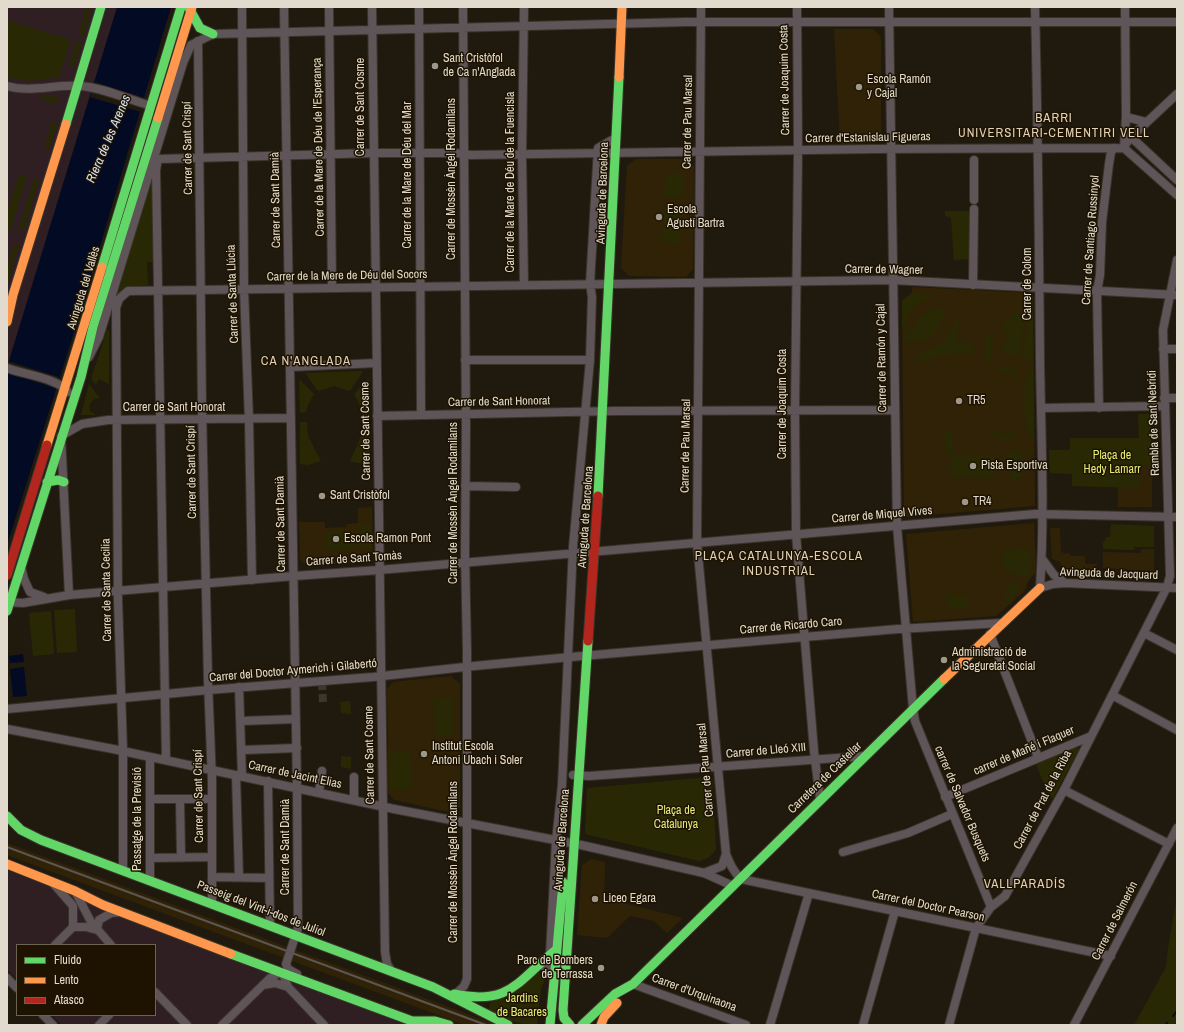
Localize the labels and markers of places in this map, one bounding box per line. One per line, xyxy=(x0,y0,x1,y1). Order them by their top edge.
place label: Sant Cristòfol de Ca n'Anglada xyxy=(443,52,515,80)
marker: Sant Cristòfol de Ca n'Anglada xyxy=(430,61,440,71)
place label: Escola Ramón y Cajal xyxy=(867,73,931,101)
marker: Escola Ramón y Cajal xyxy=(854,82,864,92)
place label: Escola Agustí Bartra xyxy=(667,203,724,231)
marker: Escola Agustí Bartra xyxy=(654,212,664,222)
place label: TR5 xyxy=(967,394,986,408)
marker: TR5 xyxy=(954,396,964,406)
place label: Pista Esportiva xyxy=(981,459,1048,473)
marker: Pista Esportiva xyxy=(968,461,978,471)
place label: Sant Cristòfol xyxy=(330,489,390,503)
marker: Sant Cristòfol xyxy=(317,491,327,501)
place label: TR4 xyxy=(973,495,992,509)
marker: TR4 xyxy=(960,497,970,507)
place label: Escola Ramon Pont xyxy=(344,532,431,546)
marker: Escola Ramon Pont xyxy=(331,534,341,544)
place label: Administració de la Seguretat Social xyxy=(952,646,1035,674)
marker: Administració de la Seguretat Social xyxy=(939,655,949,665)
place label: Institut Escola Antoni Ubach i Soler xyxy=(432,740,523,768)
marker: Institut Escola Antoni Ubach i Soler xyxy=(419,749,429,759)
place label: Liceo Egara xyxy=(603,892,656,906)
marker: Liceo Egara xyxy=(590,894,600,904)
place label: Parc de Bombers de Terrassa xyxy=(517,954,593,982)
marker: Parc de Bombers de Terrassa xyxy=(596,963,606,973)

